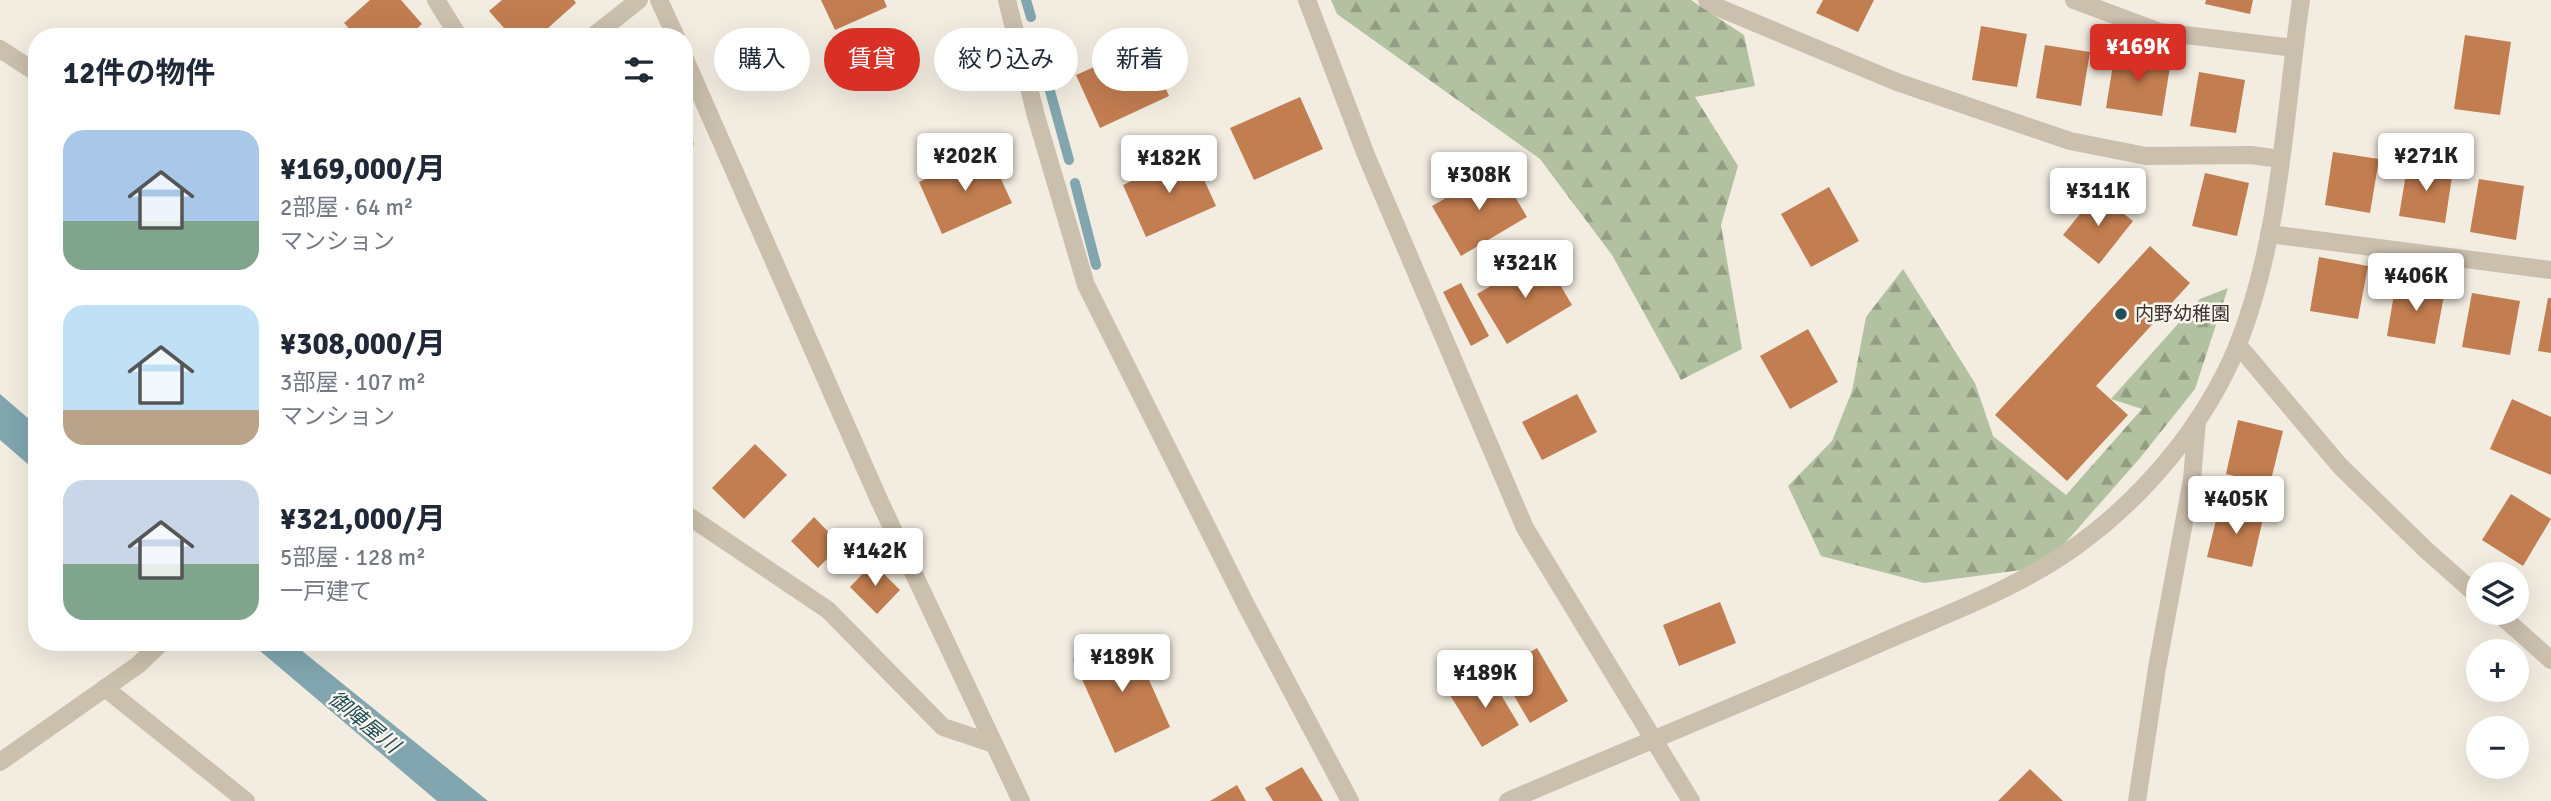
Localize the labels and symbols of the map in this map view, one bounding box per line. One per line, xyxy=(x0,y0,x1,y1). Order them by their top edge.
pin: ¥169K xyxy=(2089,24,2187,84)
pin: ¥202K xyxy=(916,134,1014,193)
pin: ¥271K xyxy=(2377,134,2475,193)
pin: ¥182K xyxy=(1120,136,1218,195)
pin: ¥308K xyxy=(1430,152,1528,212)
pin: ¥311K xyxy=(2049,168,2147,228)
pin: ¥321K xyxy=(1476,240,1574,300)
pin: ¥406K xyxy=(2367,254,2465,313)
place label: 内野幼稚園 xyxy=(2135,302,2230,326)
marker: 内野幼稚園 xyxy=(2113,306,2129,322)
pin: ¥405K xyxy=(2187,476,2285,536)
pin: ¥142K xyxy=(826,528,924,588)
pin: ¥189K xyxy=(1073,634,1171,694)
pin: ¥189K xyxy=(1436,650,1534,710)
water label: 御陣屋川 xyxy=(323,685,406,760)

